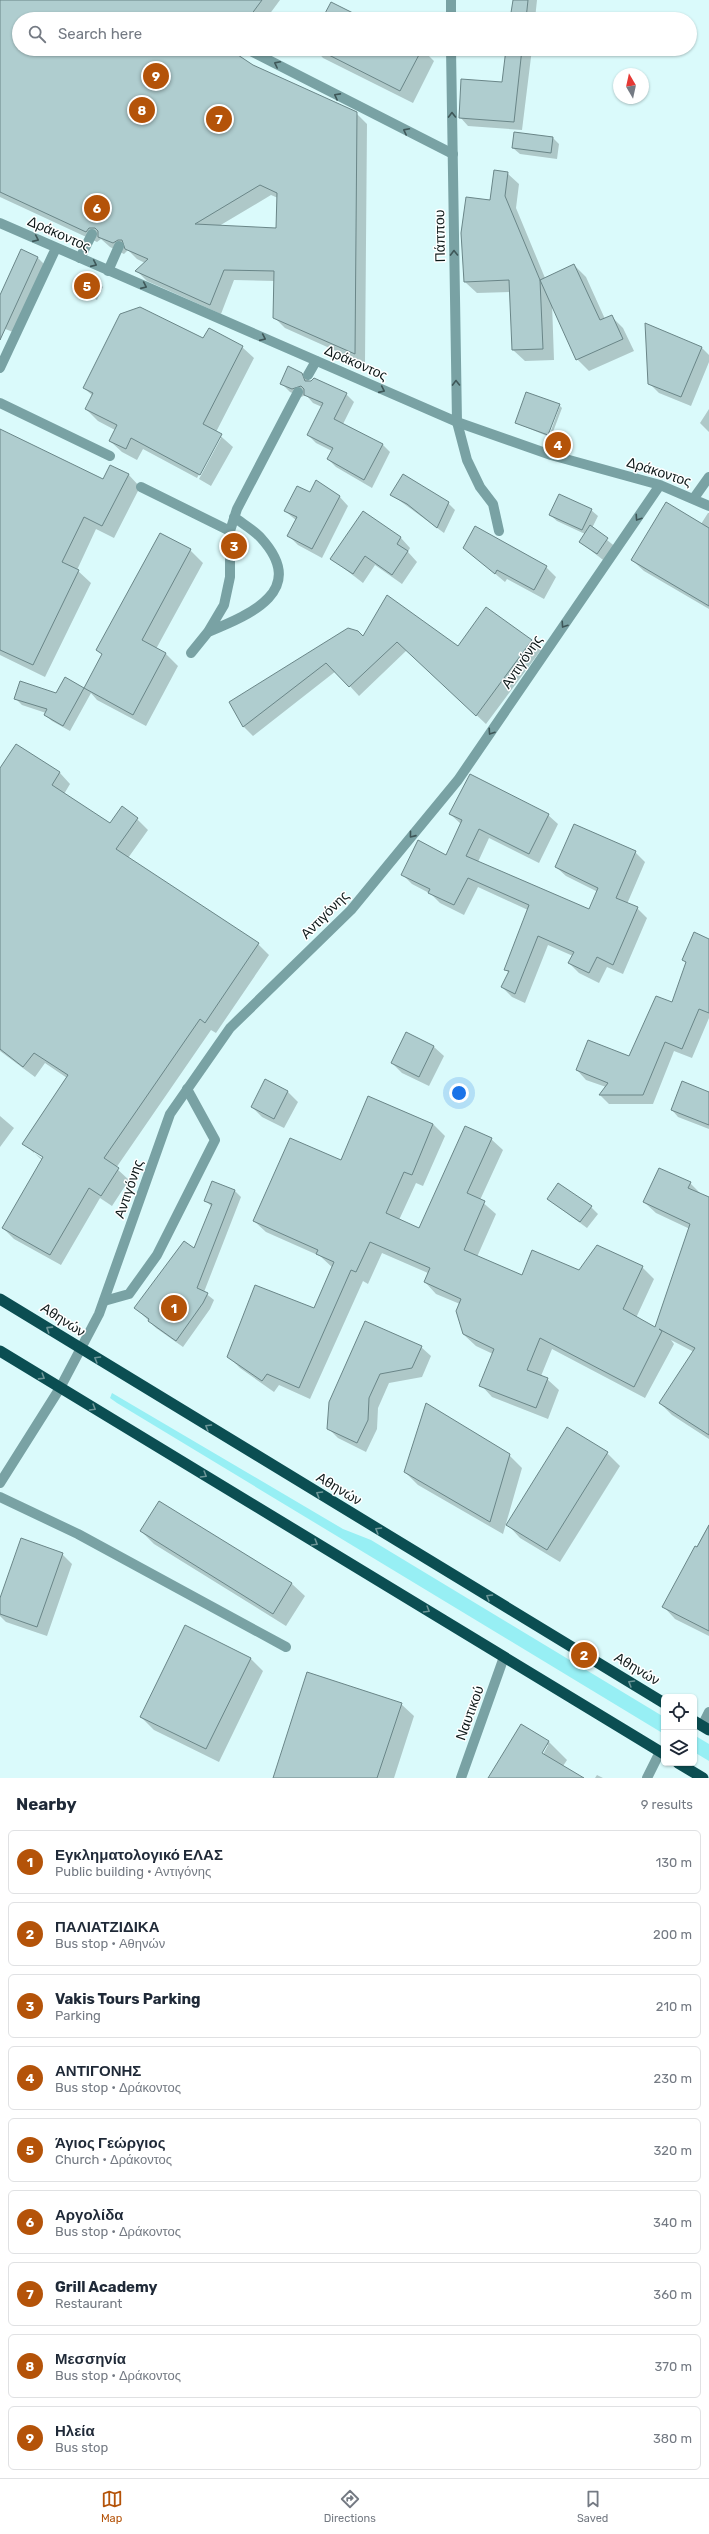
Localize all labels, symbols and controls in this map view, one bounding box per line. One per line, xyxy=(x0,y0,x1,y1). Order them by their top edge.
search box xyxy=(12,12,697,56)
icon: search xyxy=(26,23,48,45)
text: Search here xyxy=(58,25,142,43)
pin: 9 xyxy=(143,61,169,91)
one-way arrow xyxy=(273,62,281,69)
north arrow xyxy=(613,68,649,104)
one-way arrow xyxy=(333,93,341,100)
pin: 8 xyxy=(129,95,155,125)
pin: 7 xyxy=(206,104,232,134)
one-way arrow xyxy=(448,112,457,118)
one-way arrow xyxy=(402,128,410,136)
pin: 6 xyxy=(84,193,110,223)
street label: Πάππου xyxy=(431,209,449,263)
street label: Δράκοντος xyxy=(25,213,93,255)
one-way arrow xyxy=(31,234,39,242)
one-way arrow xyxy=(450,250,458,256)
one-way arrow xyxy=(91,260,98,268)
pin: 5 xyxy=(74,271,100,301)
one-way arrow xyxy=(140,281,148,289)
one-way arrow xyxy=(259,333,267,341)
street label: Δράκοντος xyxy=(322,342,390,384)
one-way arrow xyxy=(452,380,460,386)
one-way arrow xyxy=(378,385,386,393)
pin: 4 xyxy=(545,430,571,460)
street label: Δράκοντος xyxy=(625,454,694,490)
one-way arrow xyxy=(636,513,643,520)
pin: 3 xyxy=(221,531,247,561)
one-way arrow xyxy=(562,621,569,628)
street label: Αντιγόνης xyxy=(498,632,546,692)
one-way arrow xyxy=(488,728,496,735)
one-way arrow xyxy=(410,831,417,838)
street label: Αντιγόνης xyxy=(297,887,353,943)
your location xyxy=(449,1083,469,1103)
street label: Αντιγόνης xyxy=(111,1157,147,1221)
pin: 1 xyxy=(161,1293,187,1323)
street label: Αθηνών xyxy=(37,1299,89,1341)
one-way arrow xyxy=(46,1326,53,1334)
one-way arrow xyxy=(94,1356,101,1364)
one-way arrow xyxy=(38,1372,45,1379)
one-way arrow xyxy=(89,1403,96,1411)
one-way arrow xyxy=(205,1424,212,1431)
street label: Αθηνών xyxy=(313,1469,365,1509)
one-way arrow xyxy=(200,1471,207,1478)
one-way arrow xyxy=(316,1491,323,1499)
one-way arrow xyxy=(375,1527,382,1534)
one-way arrow xyxy=(311,1538,318,1545)
one-way arrow xyxy=(486,1595,493,1602)
one-way arrow xyxy=(423,1606,430,1613)
pin: 2 xyxy=(571,1640,597,1670)
street label: Αθηνών xyxy=(611,1649,663,1689)
one-way arrow xyxy=(628,1680,635,1688)
street label: Ναυτικού xyxy=(452,1683,488,1743)
map controls xyxy=(661,1694,697,1766)
button: locate xyxy=(661,1694,697,1730)
button: layers xyxy=(661,1730,697,1766)
text: Nearby xyxy=(16,1794,77,1814)
text: 9 results xyxy=(641,1797,693,1812)
text: Εγκληματολογικό ΕΛΑΣ xyxy=(55,1846,223,1864)
text: 1 xyxy=(27,1855,33,1870)
text: 130 m xyxy=(656,1855,692,1870)
text: Public building · Αντιγόνης xyxy=(55,1864,211,1879)
text: ΠΑΛΙΑΤΖΙΔΙΚΑ xyxy=(55,1918,160,1936)
text: 2 xyxy=(26,1927,34,1942)
text: 200 m xyxy=(653,1927,692,1942)
text: Bus stop · Αθηνών xyxy=(55,1936,165,1951)
text: Vakis Tours Parking xyxy=(55,1990,201,2008)
text: 3 xyxy=(26,1999,34,2014)
text: 210 m xyxy=(656,1999,692,2014)
text: Parking xyxy=(55,2008,101,2023)
text: ΑΝΤΙΓΟΝΗΣ xyxy=(55,2062,141,2080)
text: 4 xyxy=(26,2071,34,2086)
text: 230 m xyxy=(654,2071,692,2086)
text: Bus stop · Δράκοντος xyxy=(55,2080,181,2095)
text: Άγιος Γεώργιος xyxy=(55,2134,166,2152)
text: 5 xyxy=(26,2143,34,2158)
text: 320 m xyxy=(654,2143,692,2158)
text: Church · Δράκοντος xyxy=(55,2152,172,2167)
text: Αργολίδα xyxy=(55,2206,123,2224)
text: 6 xyxy=(26,2215,34,2230)
text: 340 m xyxy=(653,2215,692,2230)
text: Bus stop · Δράκοντος xyxy=(55,2224,181,2239)
text: Grill Academy xyxy=(55,2278,157,2296)
text: 7 xyxy=(26,2287,34,2302)
text: 360 m xyxy=(653,2287,692,2302)
text: Restaurant xyxy=(55,2296,122,2311)
text: Μεσσηνία xyxy=(55,2350,126,2368)
text: 8 xyxy=(26,2359,34,2374)
text: 370 m xyxy=(655,2359,692,2374)
text: Bus stop · Δράκοντος xyxy=(55,2368,181,2383)
text: Ηλεία xyxy=(55,2422,95,2440)
text: 9 xyxy=(26,2431,34,2446)
text: 380 m xyxy=(653,2431,692,2446)
text: Bus stop xyxy=(55,2440,108,2455)
tab: Map xyxy=(101,2488,123,2525)
tab: Directions xyxy=(324,2488,376,2525)
tab: Saved xyxy=(577,2488,608,2525)

